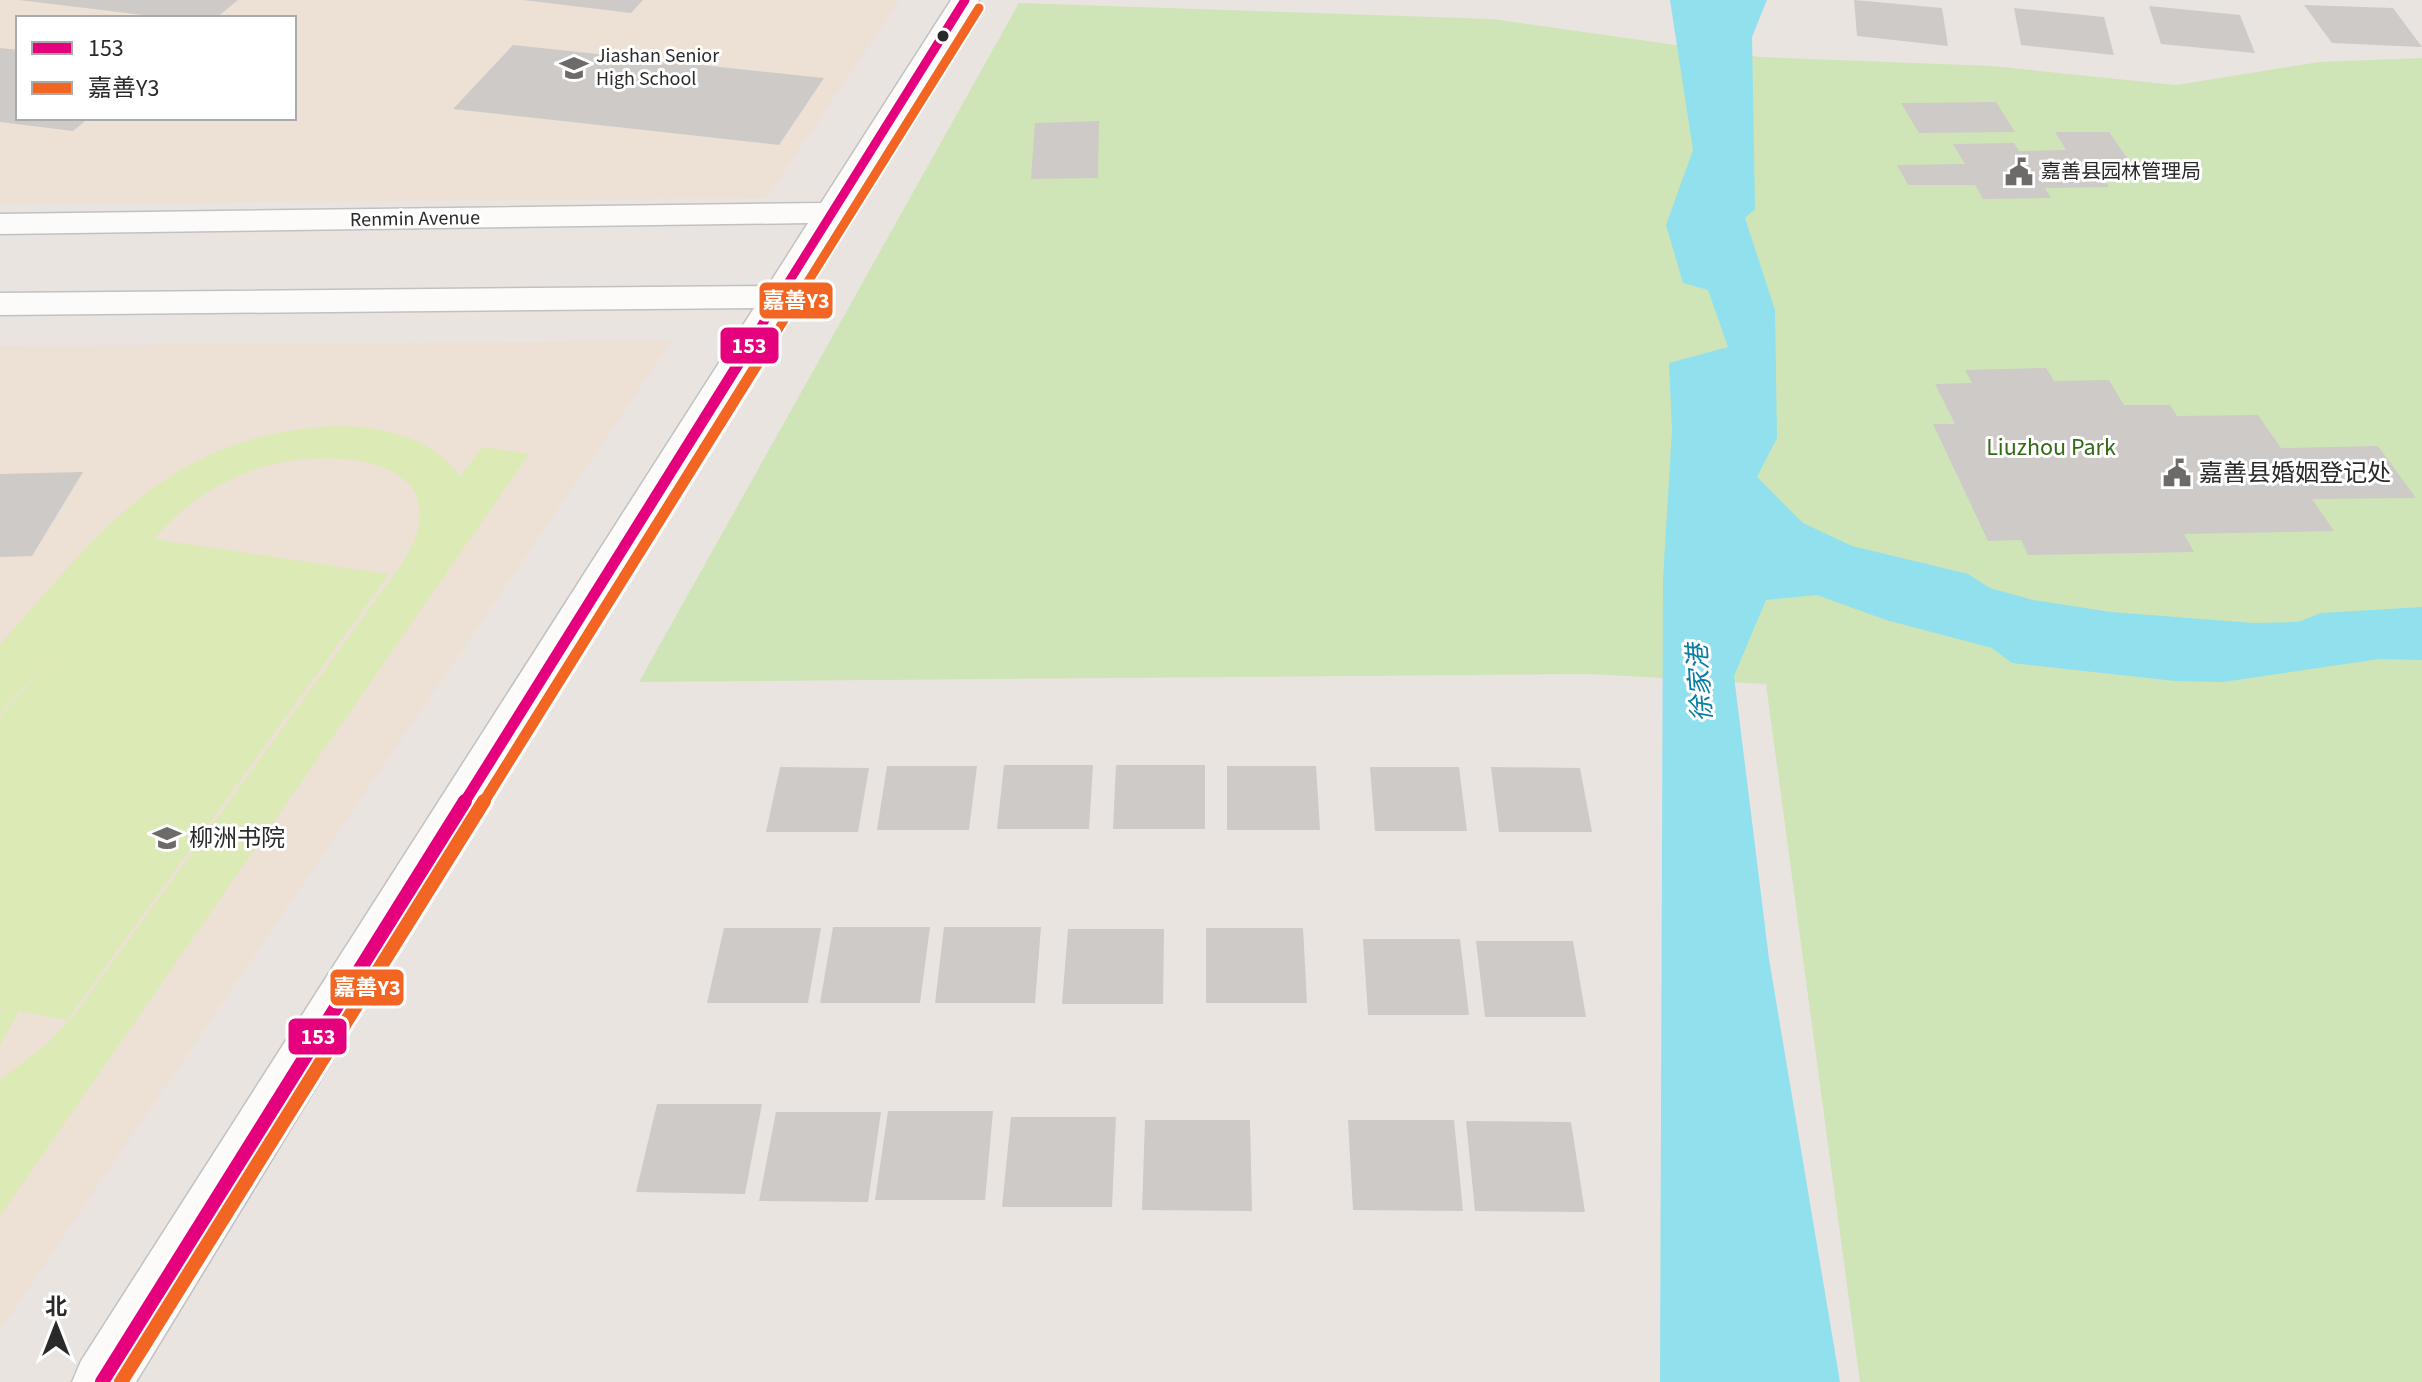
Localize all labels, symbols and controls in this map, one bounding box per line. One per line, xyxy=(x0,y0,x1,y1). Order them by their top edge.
legend xyxy=(16,16,296,120)
unlabelled marker xyxy=(935,28,951,44)
text: 153 xyxy=(88,31,124,66)
place label: Jiashan Senior High School xyxy=(596,42,719,93)
school or university icon: Jiashan Senior High School xyxy=(559,53,589,83)
text: 嘉善Y3 xyxy=(88,71,159,106)
public building icon: 嘉善县园林管理局 xyxy=(2004,157,2034,187)
place label: 嘉善县园林管理局 xyxy=(2041,158,2201,186)
street label: Renmin Avenue xyxy=(350,204,480,234)
line badge: 嘉善Y3 xyxy=(758,281,834,320)
text: 嘉善Y3 xyxy=(762,285,830,317)
line badge: 153 xyxy=(719,326,780,365)
text: 153 xyxy=(732,330,766,362)
park label: Liuzhou Park xyxy=(1986,430,2116,465)
place label: 嘉善县婚姻登记处 xyxy=(2199,456,2391,491)
public building icon: 嘉善县婚姻登记处 xyxy=(2162,458,2192,488)
water label: 徐家港 xyxy=(1679,639,1721,723)
place label: 柳洲书院 xyxy=(189,821,285,856)
school or university icon: 柳洲书院 xyxy=(152,823,182,853)
line badge: 嘉善Y3 xyxy=(329,968,405,1007)
text: 嘉善Y3 xyxy=(333,972,401,1004)
line badge: 153 xyxy=(287,1017,348,1056)
text: 153 xyxy=(301,1021,335,1053)
north arrow xyxy=(16,1286,96,1366)
text: 北 xyxy=(45,1291,67,1323)

